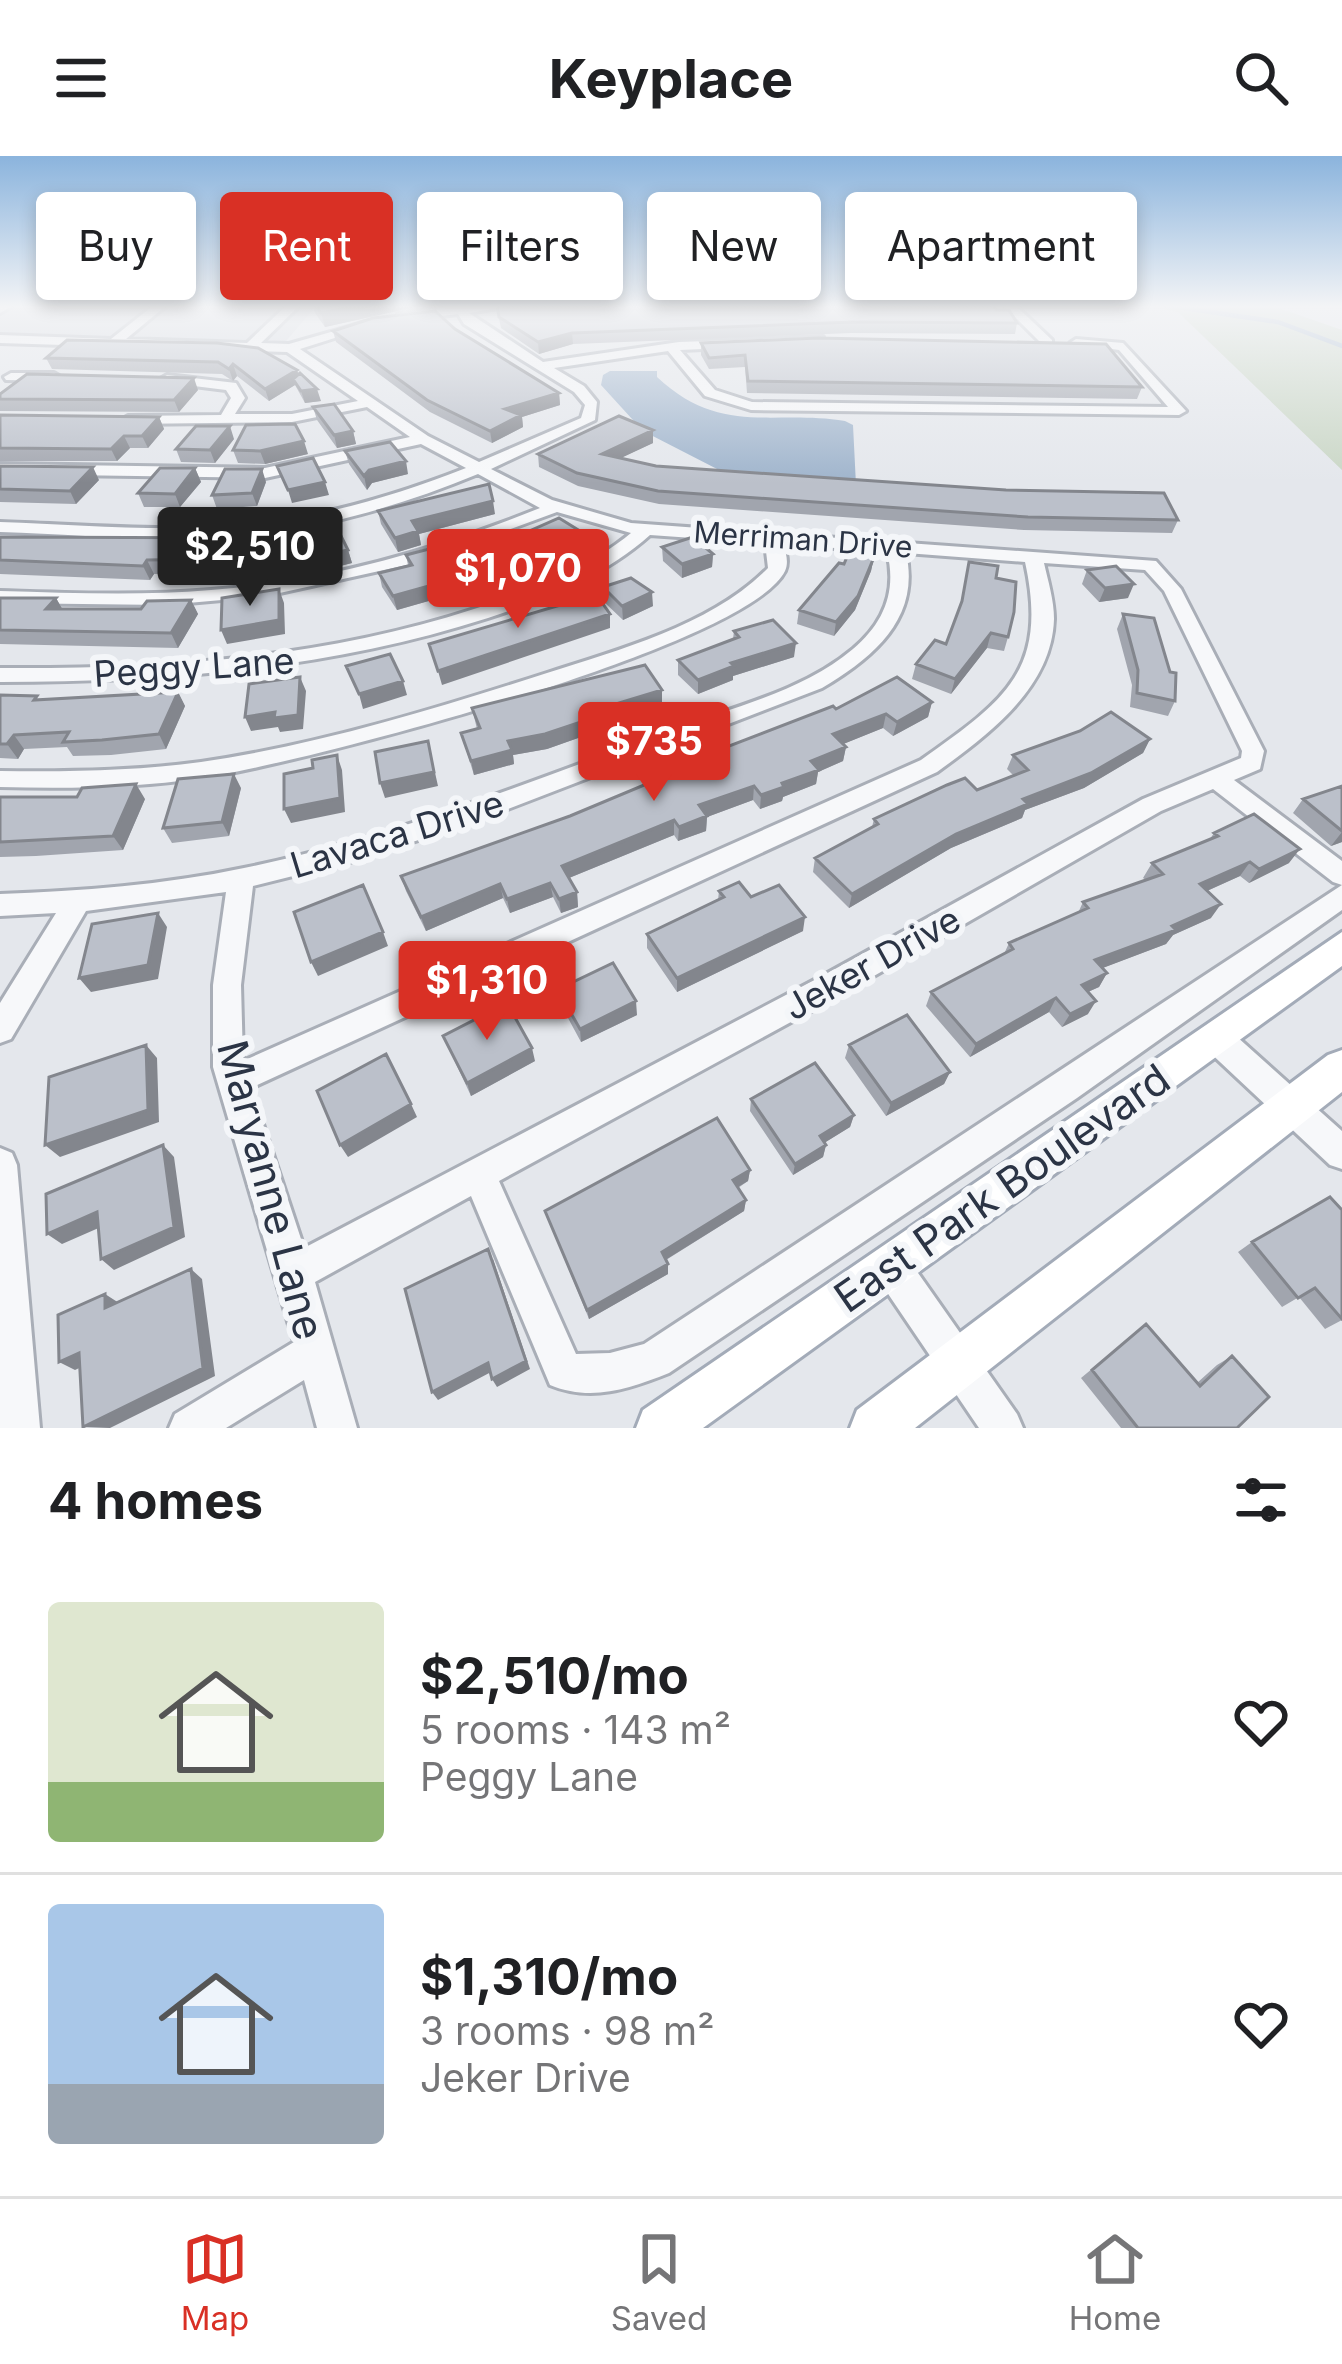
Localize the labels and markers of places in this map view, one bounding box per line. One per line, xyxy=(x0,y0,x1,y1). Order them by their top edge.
pin: $2,510 xyxy=(152,507,348,609)
pin: $1,070 xyxy=(420,529,616,631)
pin: $735 xyxy=(583,702,725,804)
pin: $1,310 xyxy=(389,941,585,1043)

